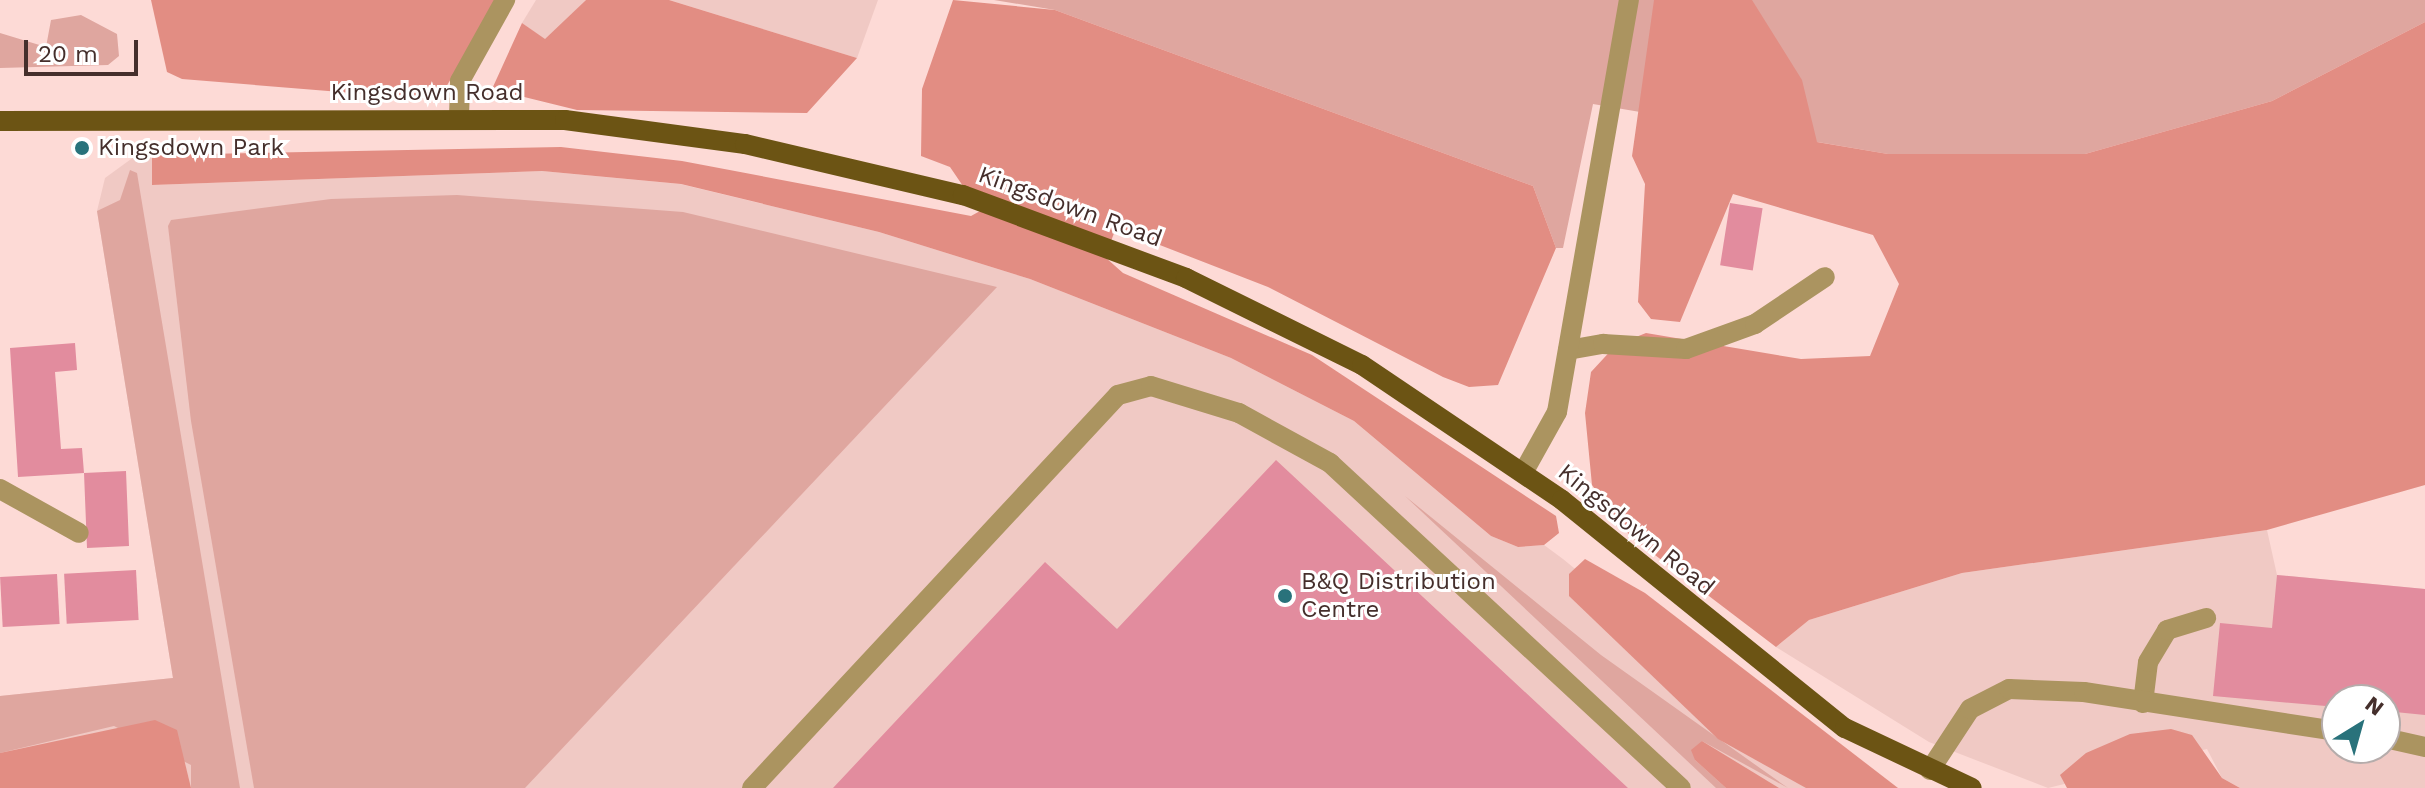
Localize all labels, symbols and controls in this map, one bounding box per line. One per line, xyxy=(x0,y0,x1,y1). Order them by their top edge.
scale bar xyxy=(28,24,142,74)
text: 20 m xyxy=(38,40,98,68)
street label: Kingsdown Road xyxy=(330,79,524,107)
place label: Kingsdown Park xyxy=(98,134,284,162)
marker: Kingsdown Park xyxy=(73,139,91,157)
street label: Kingsdown Road xyxy=(974,160,1166,254)
street label: Kingsdown Road xyxy=(1552,458,1720,602)
place label: B&Q Distribution Centre xyxy=(1301,568,1496,624)
marker: B&Q Distribution Centre xyxy=(1276,587,1294,605)
north arrow xyxy=(2321,684,2401,764)
text: N xyxy=(2361,691,2389,721)

